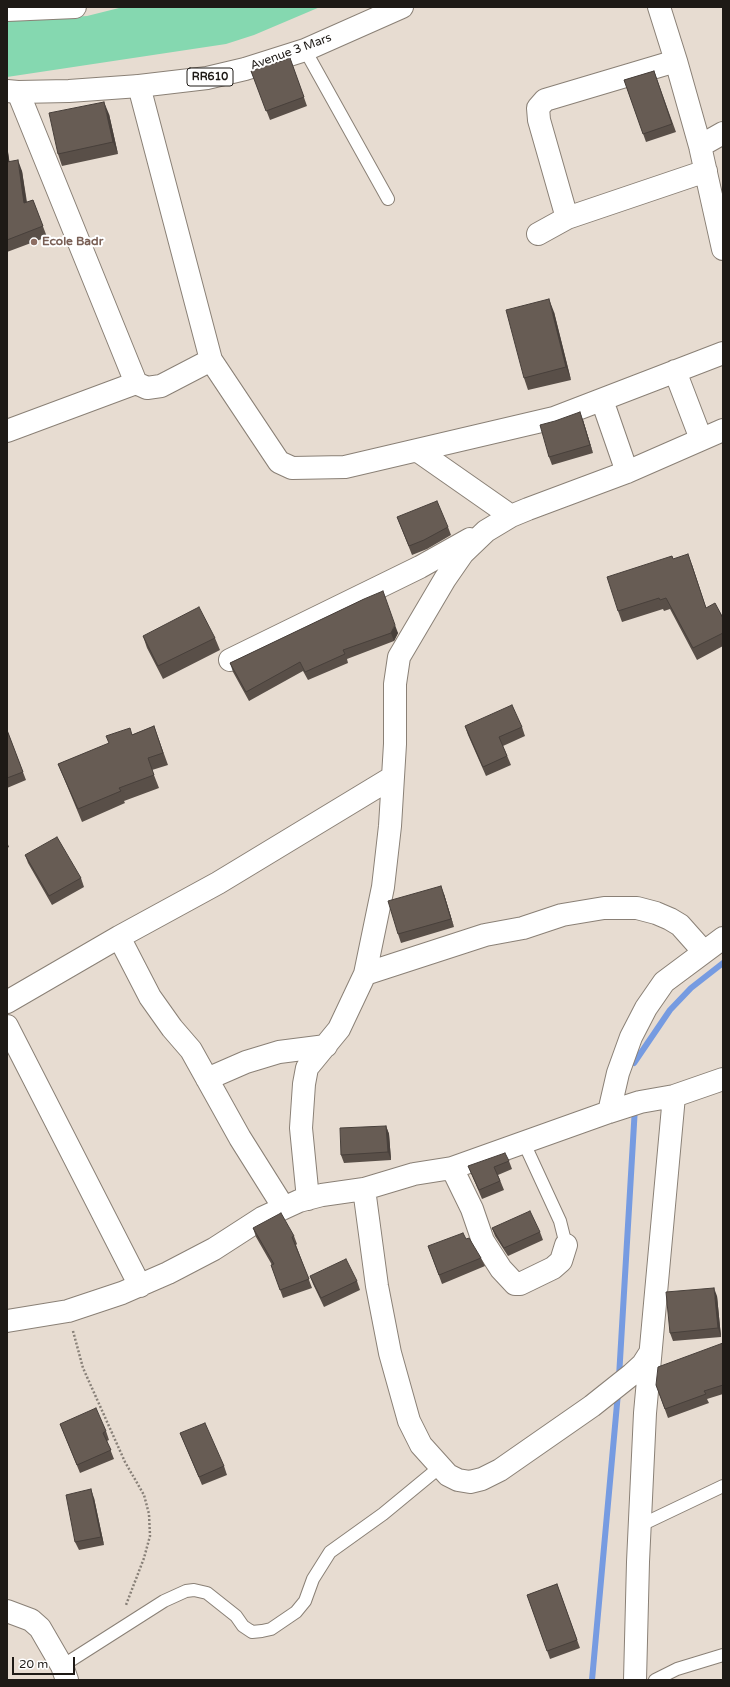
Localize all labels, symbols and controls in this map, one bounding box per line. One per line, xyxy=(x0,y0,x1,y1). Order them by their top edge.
street label: Avenue 3 Mars xyxy=(248,31,334,73)
road number: RR610 xyxy=(187,68,233,86)
place label: Ecole Badr xyxy=(42,235,103,249)
marker: Ecole Badr xyxy=(29,237,39,247)
scale bar xyxy=(14,1649,77,1675)
text: 20 m xyxy=(19,1657,48,1671)

